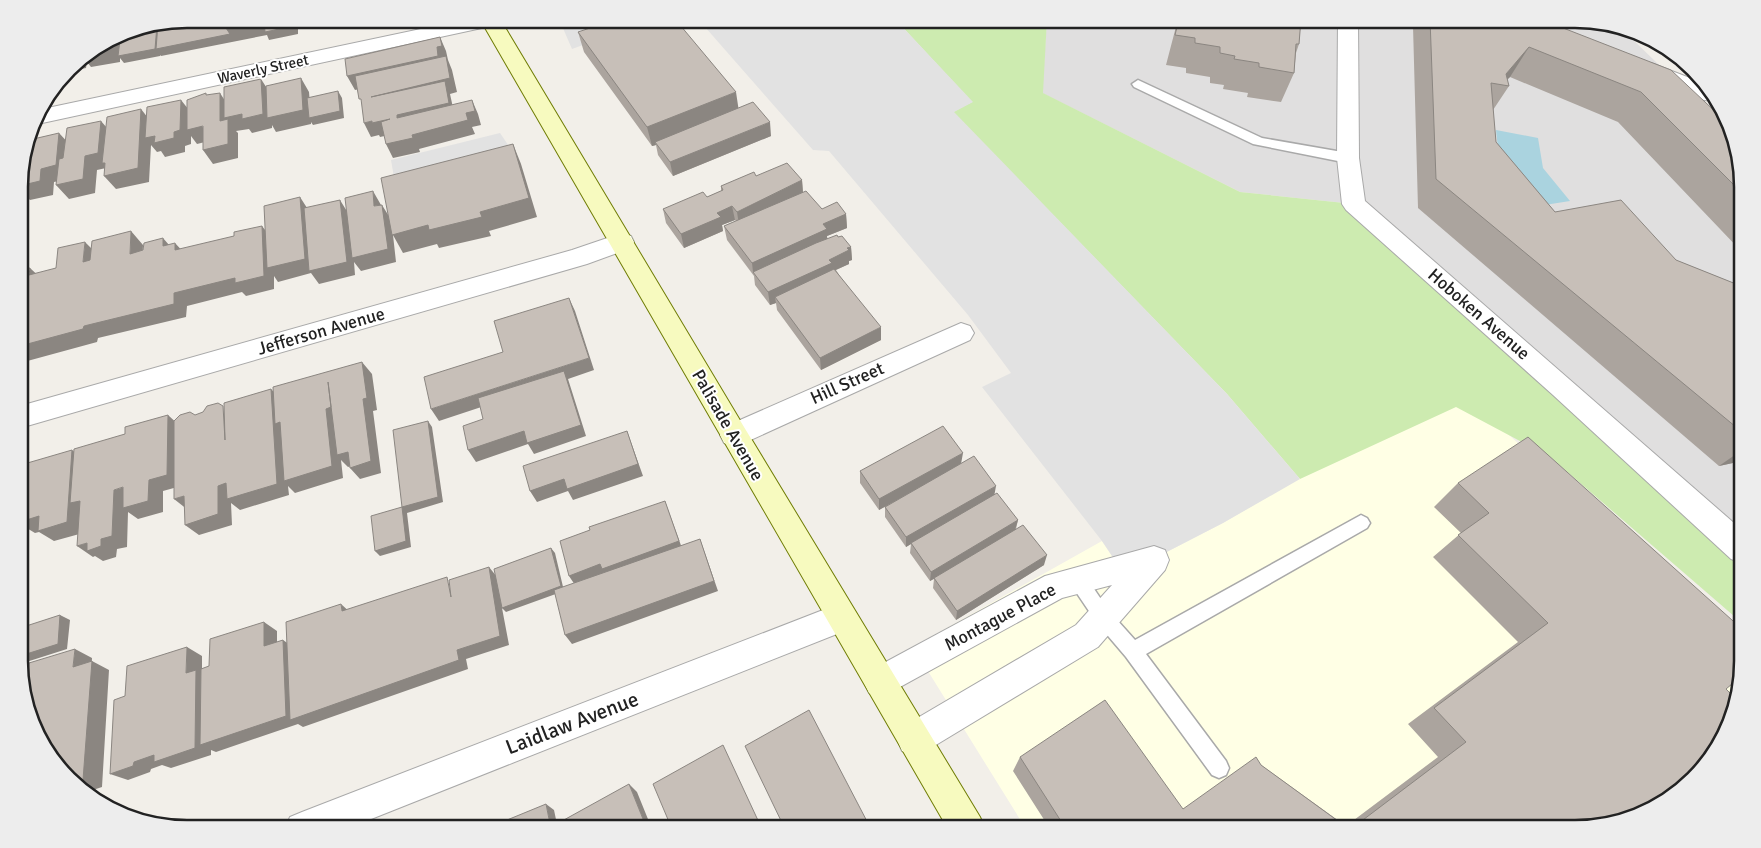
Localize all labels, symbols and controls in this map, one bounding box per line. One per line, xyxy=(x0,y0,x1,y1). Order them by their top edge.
street label: Waverly Street xyxy=(216,51,310,87)
street label: Hoboken Avenue xyxy=(1423,264,1535,364)
street label: Jefferson Avenue xyxy=(255,302,387,360)
street label: Hill Street xyxy=(807,357,887,409)
street label: Palisade Avenue xyxy=(687,365,769,485)
street label: Montague Place xyxy=(940,578,1060,656)
street label: Laidlaw Avenue xyxy=(502,686,642,760)

